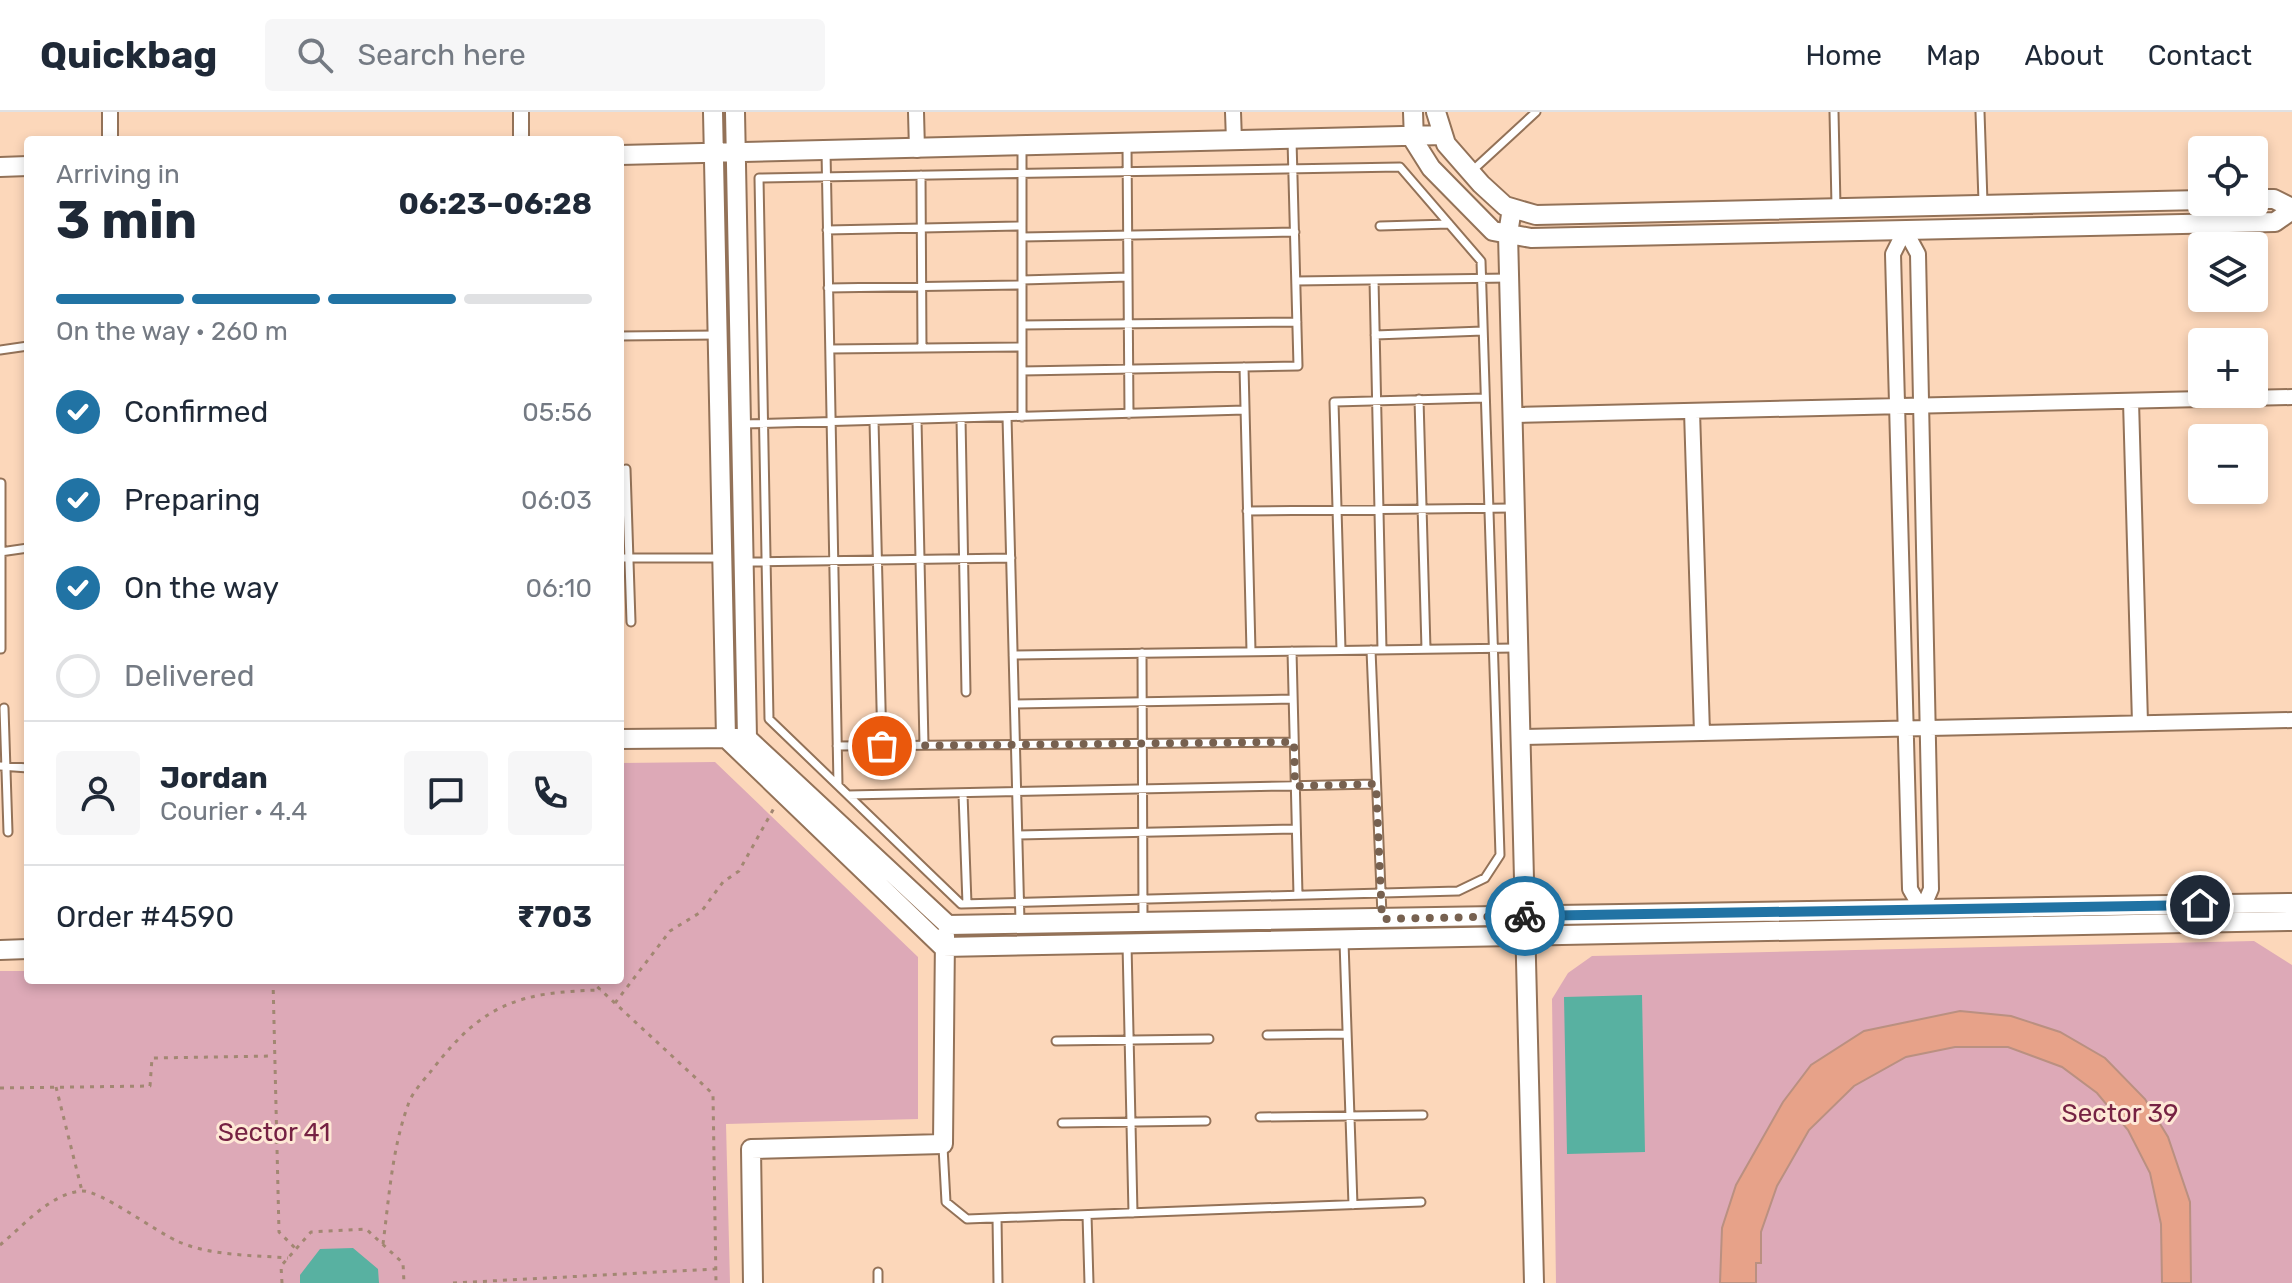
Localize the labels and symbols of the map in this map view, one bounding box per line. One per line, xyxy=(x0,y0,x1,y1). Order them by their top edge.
pin xyxy=(848,712,916,780)
pin xyxy=(2166,871,2234,939)
courier xyxy=(1485,876,1565,956)
park label: Sector 39 xyxy=(2062,1098,2178,1129)
park label: Sector 41 xyxy=(218,1117,330,1148)

